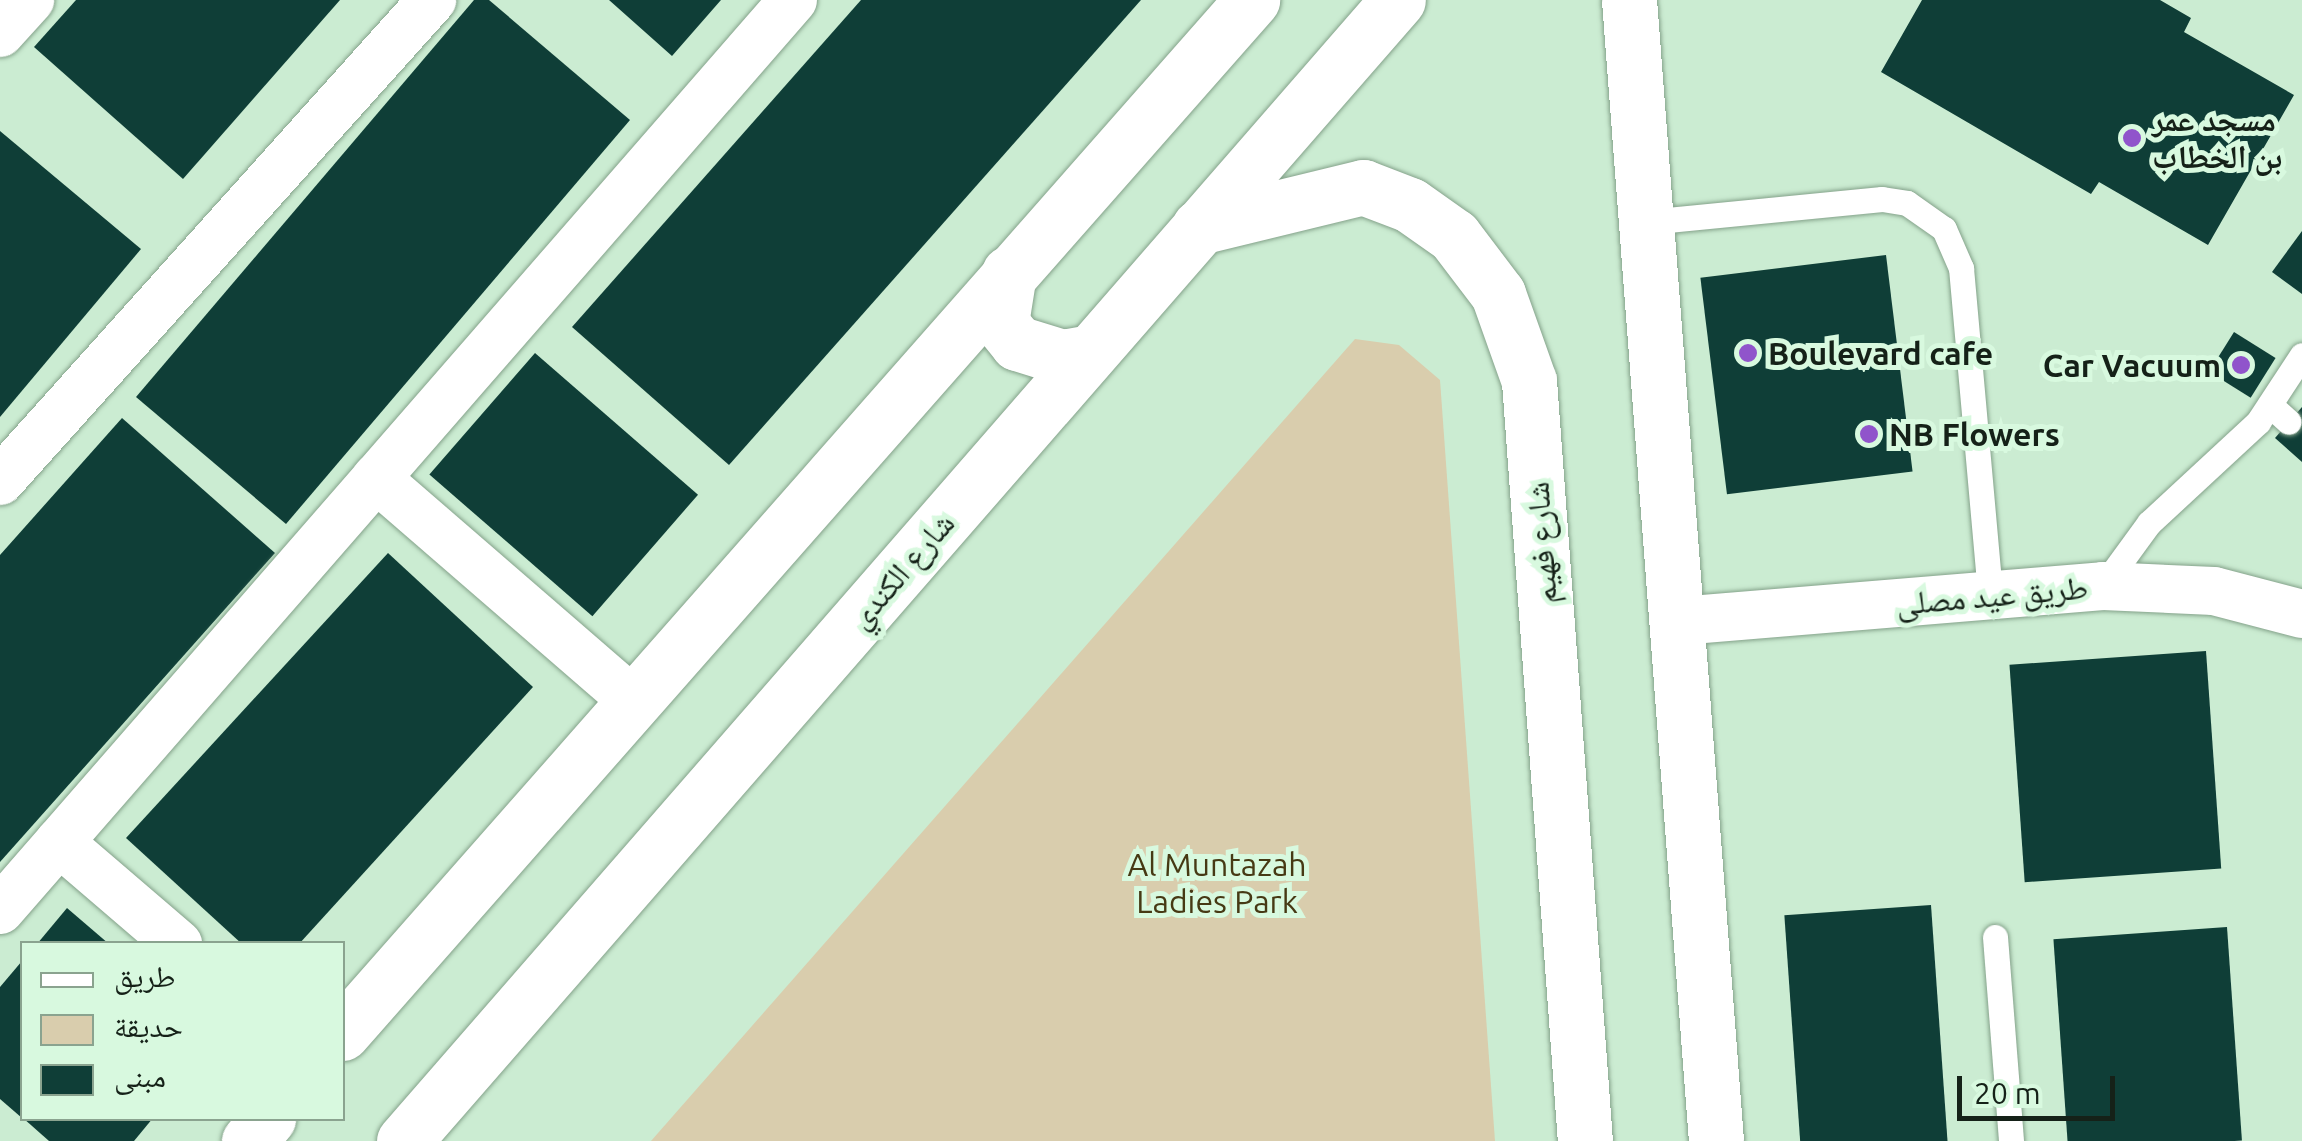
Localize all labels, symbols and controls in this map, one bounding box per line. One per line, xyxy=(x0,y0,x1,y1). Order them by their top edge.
place label: مسجد عمر بن الخطاب xyxy=(2152,101,2282,176)
marker: مسجد عمر بن الخطاب xyxy=(2121,127,2143,149)
place label: Boulevard cafe xyxy=(1768,334,1993,372)
marker: Boulevard cafe xyxy=(1737,342,1759,364)
place label: Car Vacuum xyxy=(2043,346,2221,384)
marker: Car Vacuum xyxy=(2230,354,2252,376)
place label: NB Flowers xyxy=(1889,415,2060,453)
marker: NB Flowers xyxy=(1858,423,1880,445)
street label: شارع فهيم xyxy=(1518,481,1564,605)
street label: شارع الكندي xyxy=(840,504,962,636)
street label: طريق عيد مصلى xyxy=(1895,567,2089,623)
park label: Al Muntazah Ladies Park xyxy=(1127,846,1307,921)
legend xyxy=(20,941,345,1121)
text: طريق xyxy=(114,959,175,993)
text: حديقة xyxy=(114,1009,183,1043)
scale bar xyxy=(1962,1056,2120,1118)
text: مبنى xyxy=(114,1059,166,1093)
text: 20 m xyxy=(1974,1076,2041,1110)

